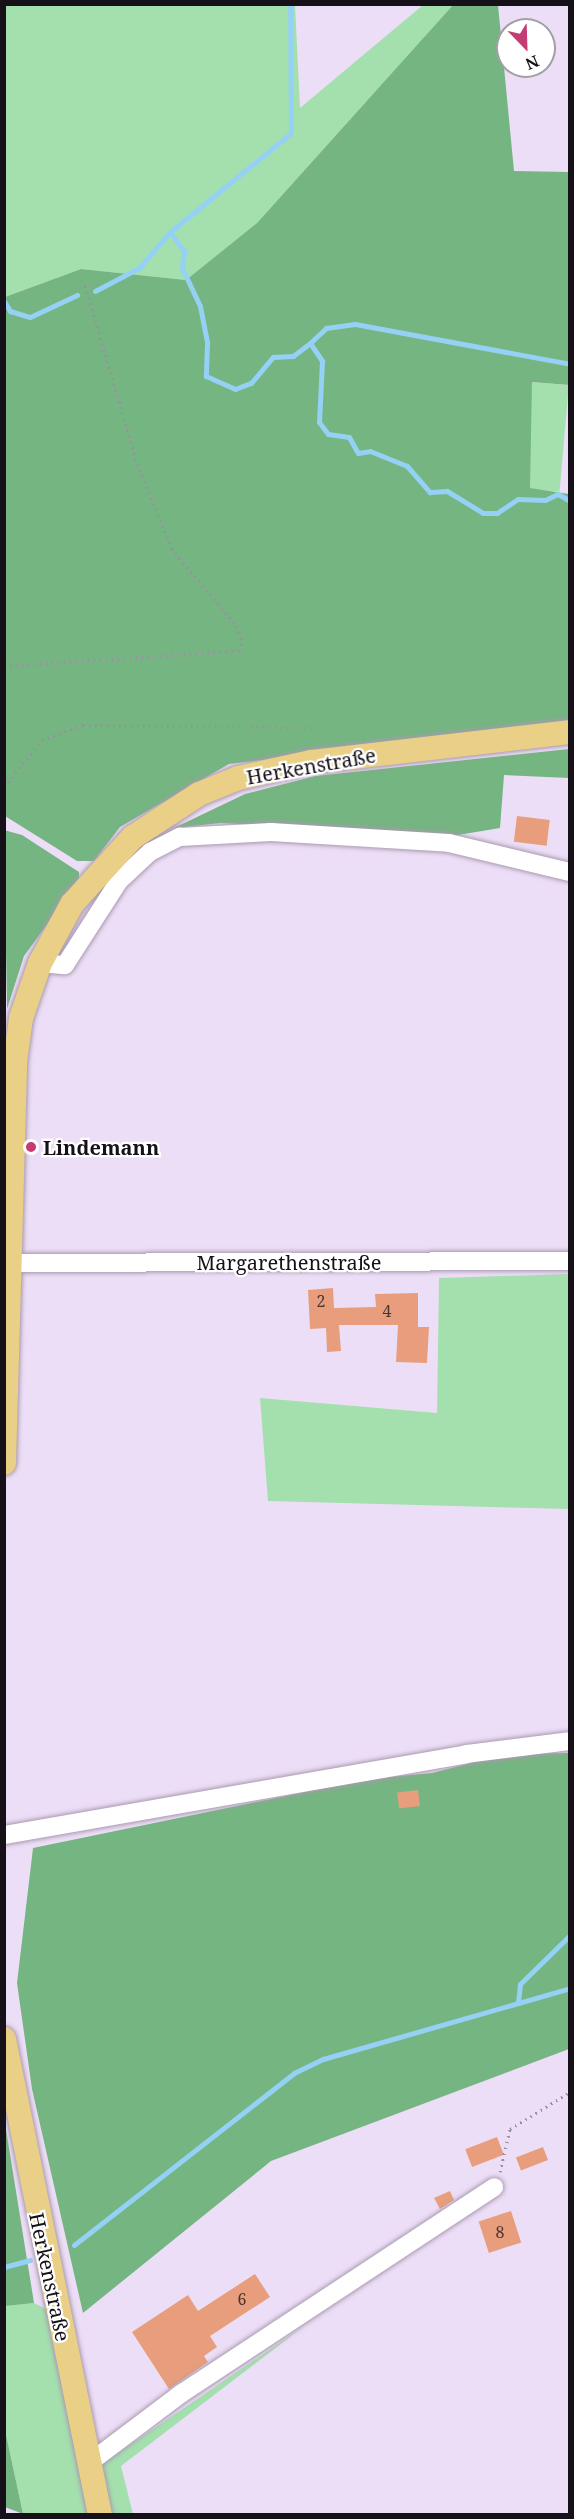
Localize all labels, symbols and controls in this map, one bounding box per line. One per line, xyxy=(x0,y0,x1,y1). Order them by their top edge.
north arrow xyxy=(496,18,556,78)
text: N xyxy=(522,50,542,75)
street label: Herkenstraße xyxy=(244,743,378,789)
place label: Lindemann xyxy=(43,1135,159,1159)
marker: Lindemann xyxy=(24,1140,38,1154)
street label: Margarethenstraße xyxy=(197,1250,381,1274)
house number: 2 xyxy=(317,1291,325,1311)
house number: 4 xyxy=(383,1301,391,1321)
street label: Herkenstraße xyxy=(25,2211,75,2343)
house number: 8 xyxy=(496,2222,504,2242)
house number: 6 xyxy=(238,2289,246,2309)

